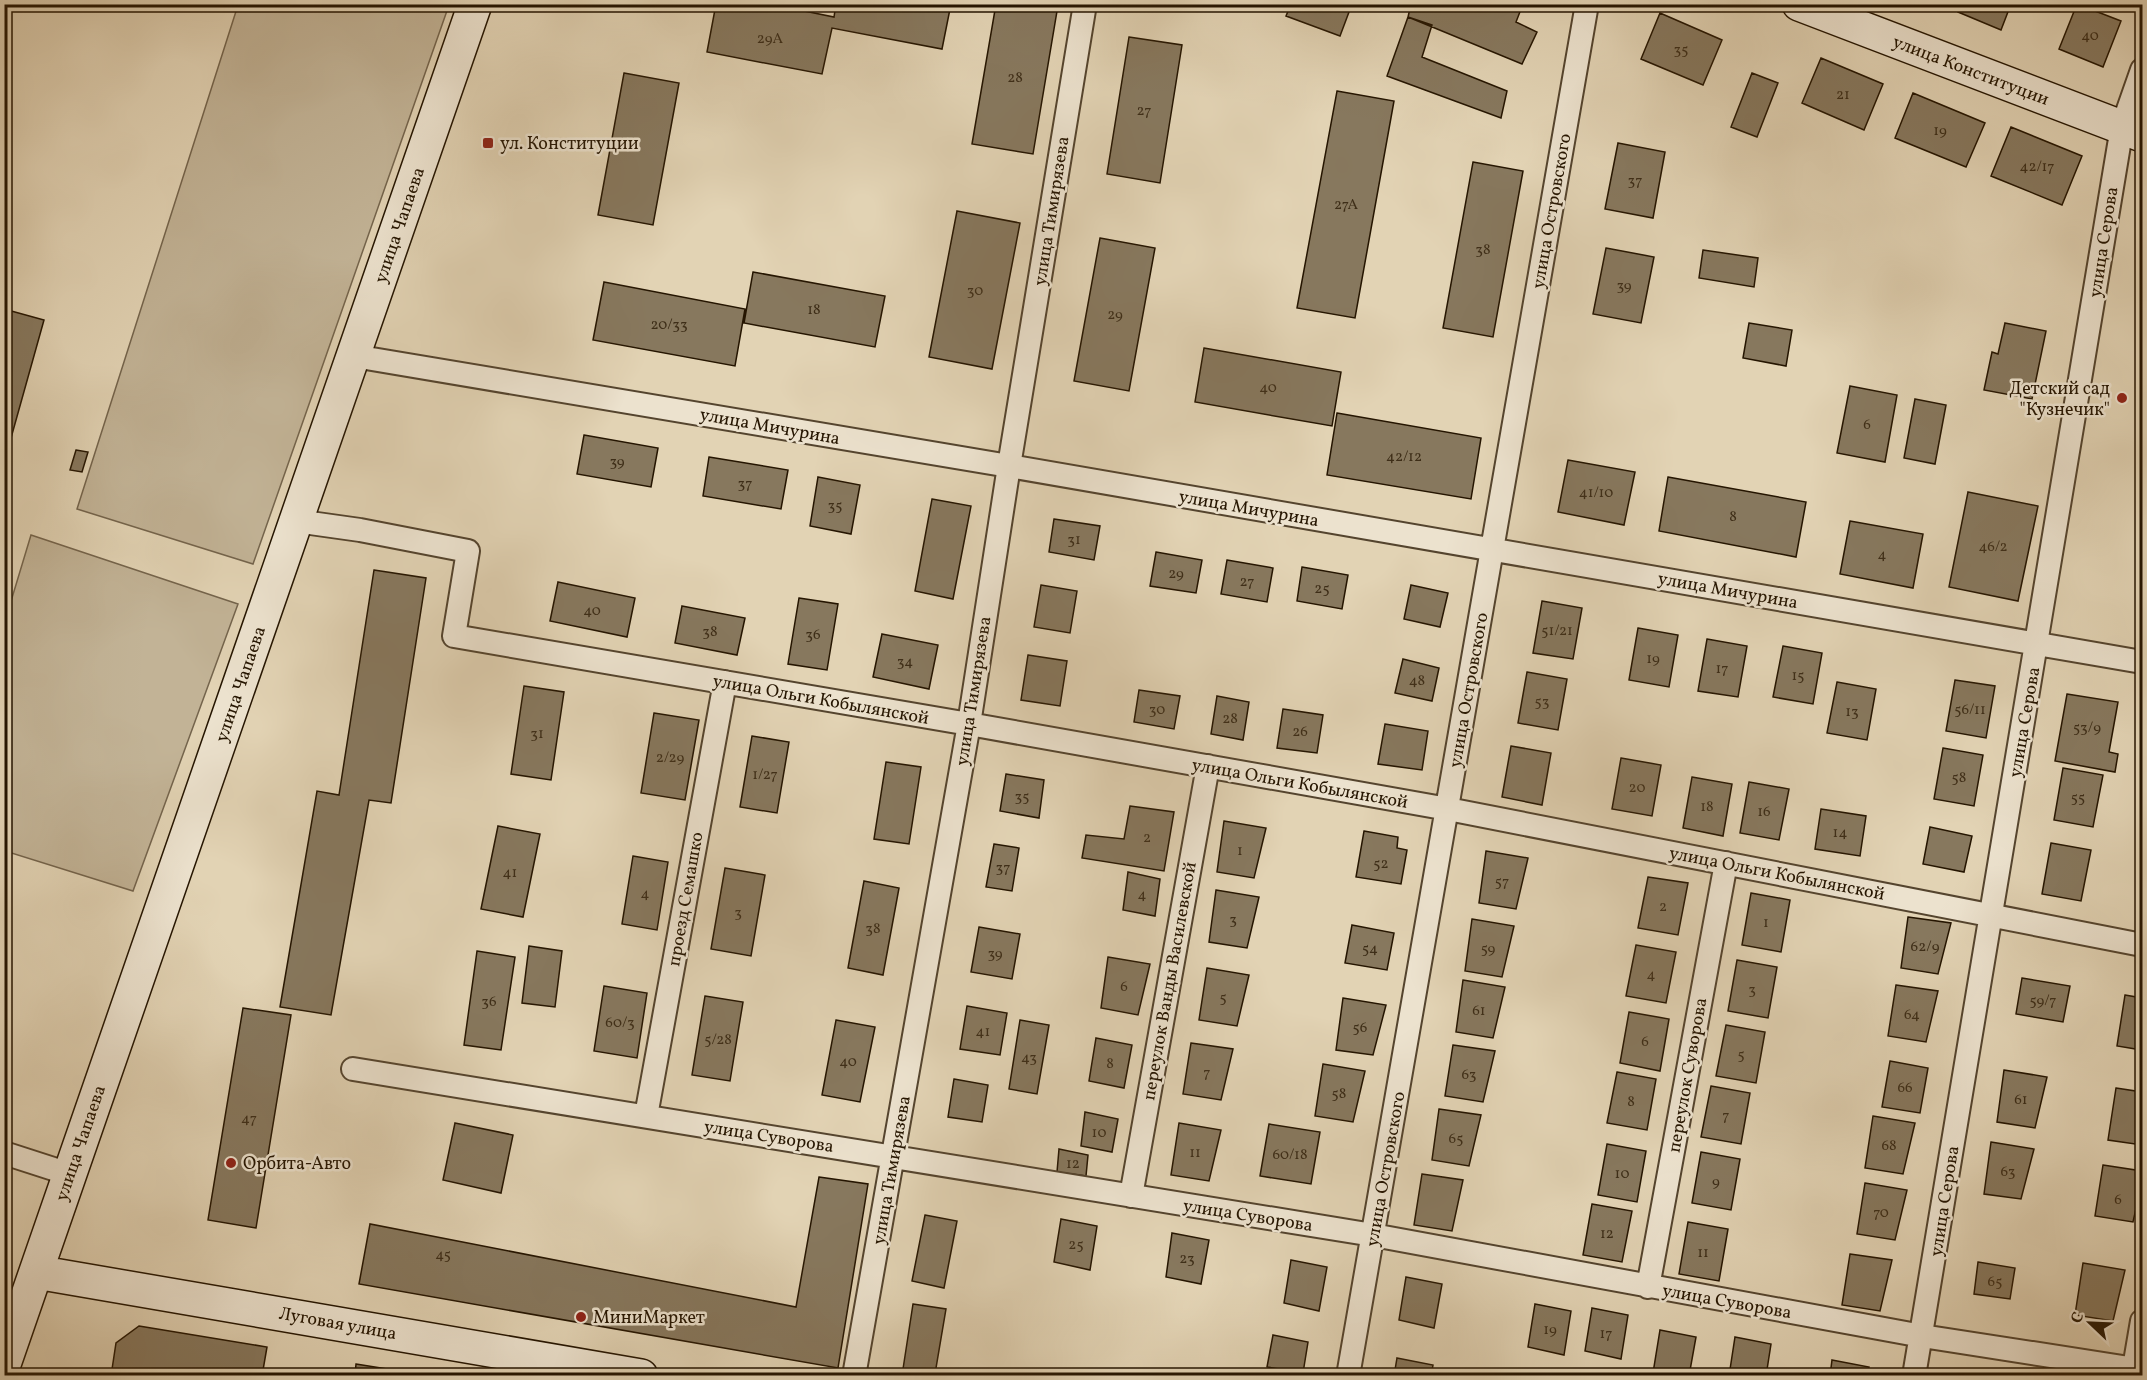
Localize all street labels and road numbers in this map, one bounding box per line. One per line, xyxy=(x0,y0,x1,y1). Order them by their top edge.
street label: улица Конституции xyxy=(1889,30,2052,113)
street label: улица Островского xyxy=(1527,132,1578,291)
street label: улица Тимирязева xyxy=(1028,135,1077,288)
street label: улица Чапаева xyxy=(369,164,432,287)
street label: улица Серова xyxy=(2083,185,2126,299)
street label: улица Мичурина xyxy=(698,403,842,452)
street label: улица Мичурина xyxy=(1177,485,1321,534)
street label: улица Мичурина xyxy=(1656,567,1800,616)
street label: улица Островского xyxy=(1444,611,1495,770)
street label: улица Тимирязева xyxy=(950,615,999,768)
street label: улица Чапаева xyxy=(210,623,273,746)
street label: улица Серова xyxy=(2003,665,2048,780)
street label: улица Ольги Кобылянской xyxy=(711,669,931,732)
street label: улица Ольги Кобылянской xyxy=(1190,753,1410,816)
street label: проезд Семашко xyxy=(662,830,711,968)
street label: улица Ольги Кобылянской xyxy=(1667,841,1887,908)
street label: переулок Ванды Василевской xyxy=(1137,860,1204,1102)
street label: переулок Суворова xyxy=(1663,996,1714,1155)
street label: улица Чапаева xyxy=(50,1082,113,1205)
street label: улица Островского xyxy=(1361,1090,1412,1249)
street label: улица Тимирязева xyxy=(867,1094,918,1247)
street label: улица Суворова xyxy=(702,1115,836,1160)
street label: улица Серова xyxy=(1924,1144,1967,1258)
street label: улица Суворова xyxy=(1181,1194,1315,1239)
street label: улица Суворова xyxy=(1660,1279,1794,1326)
street label: Луговая улица xyxy=(277,1302,399,1347)

